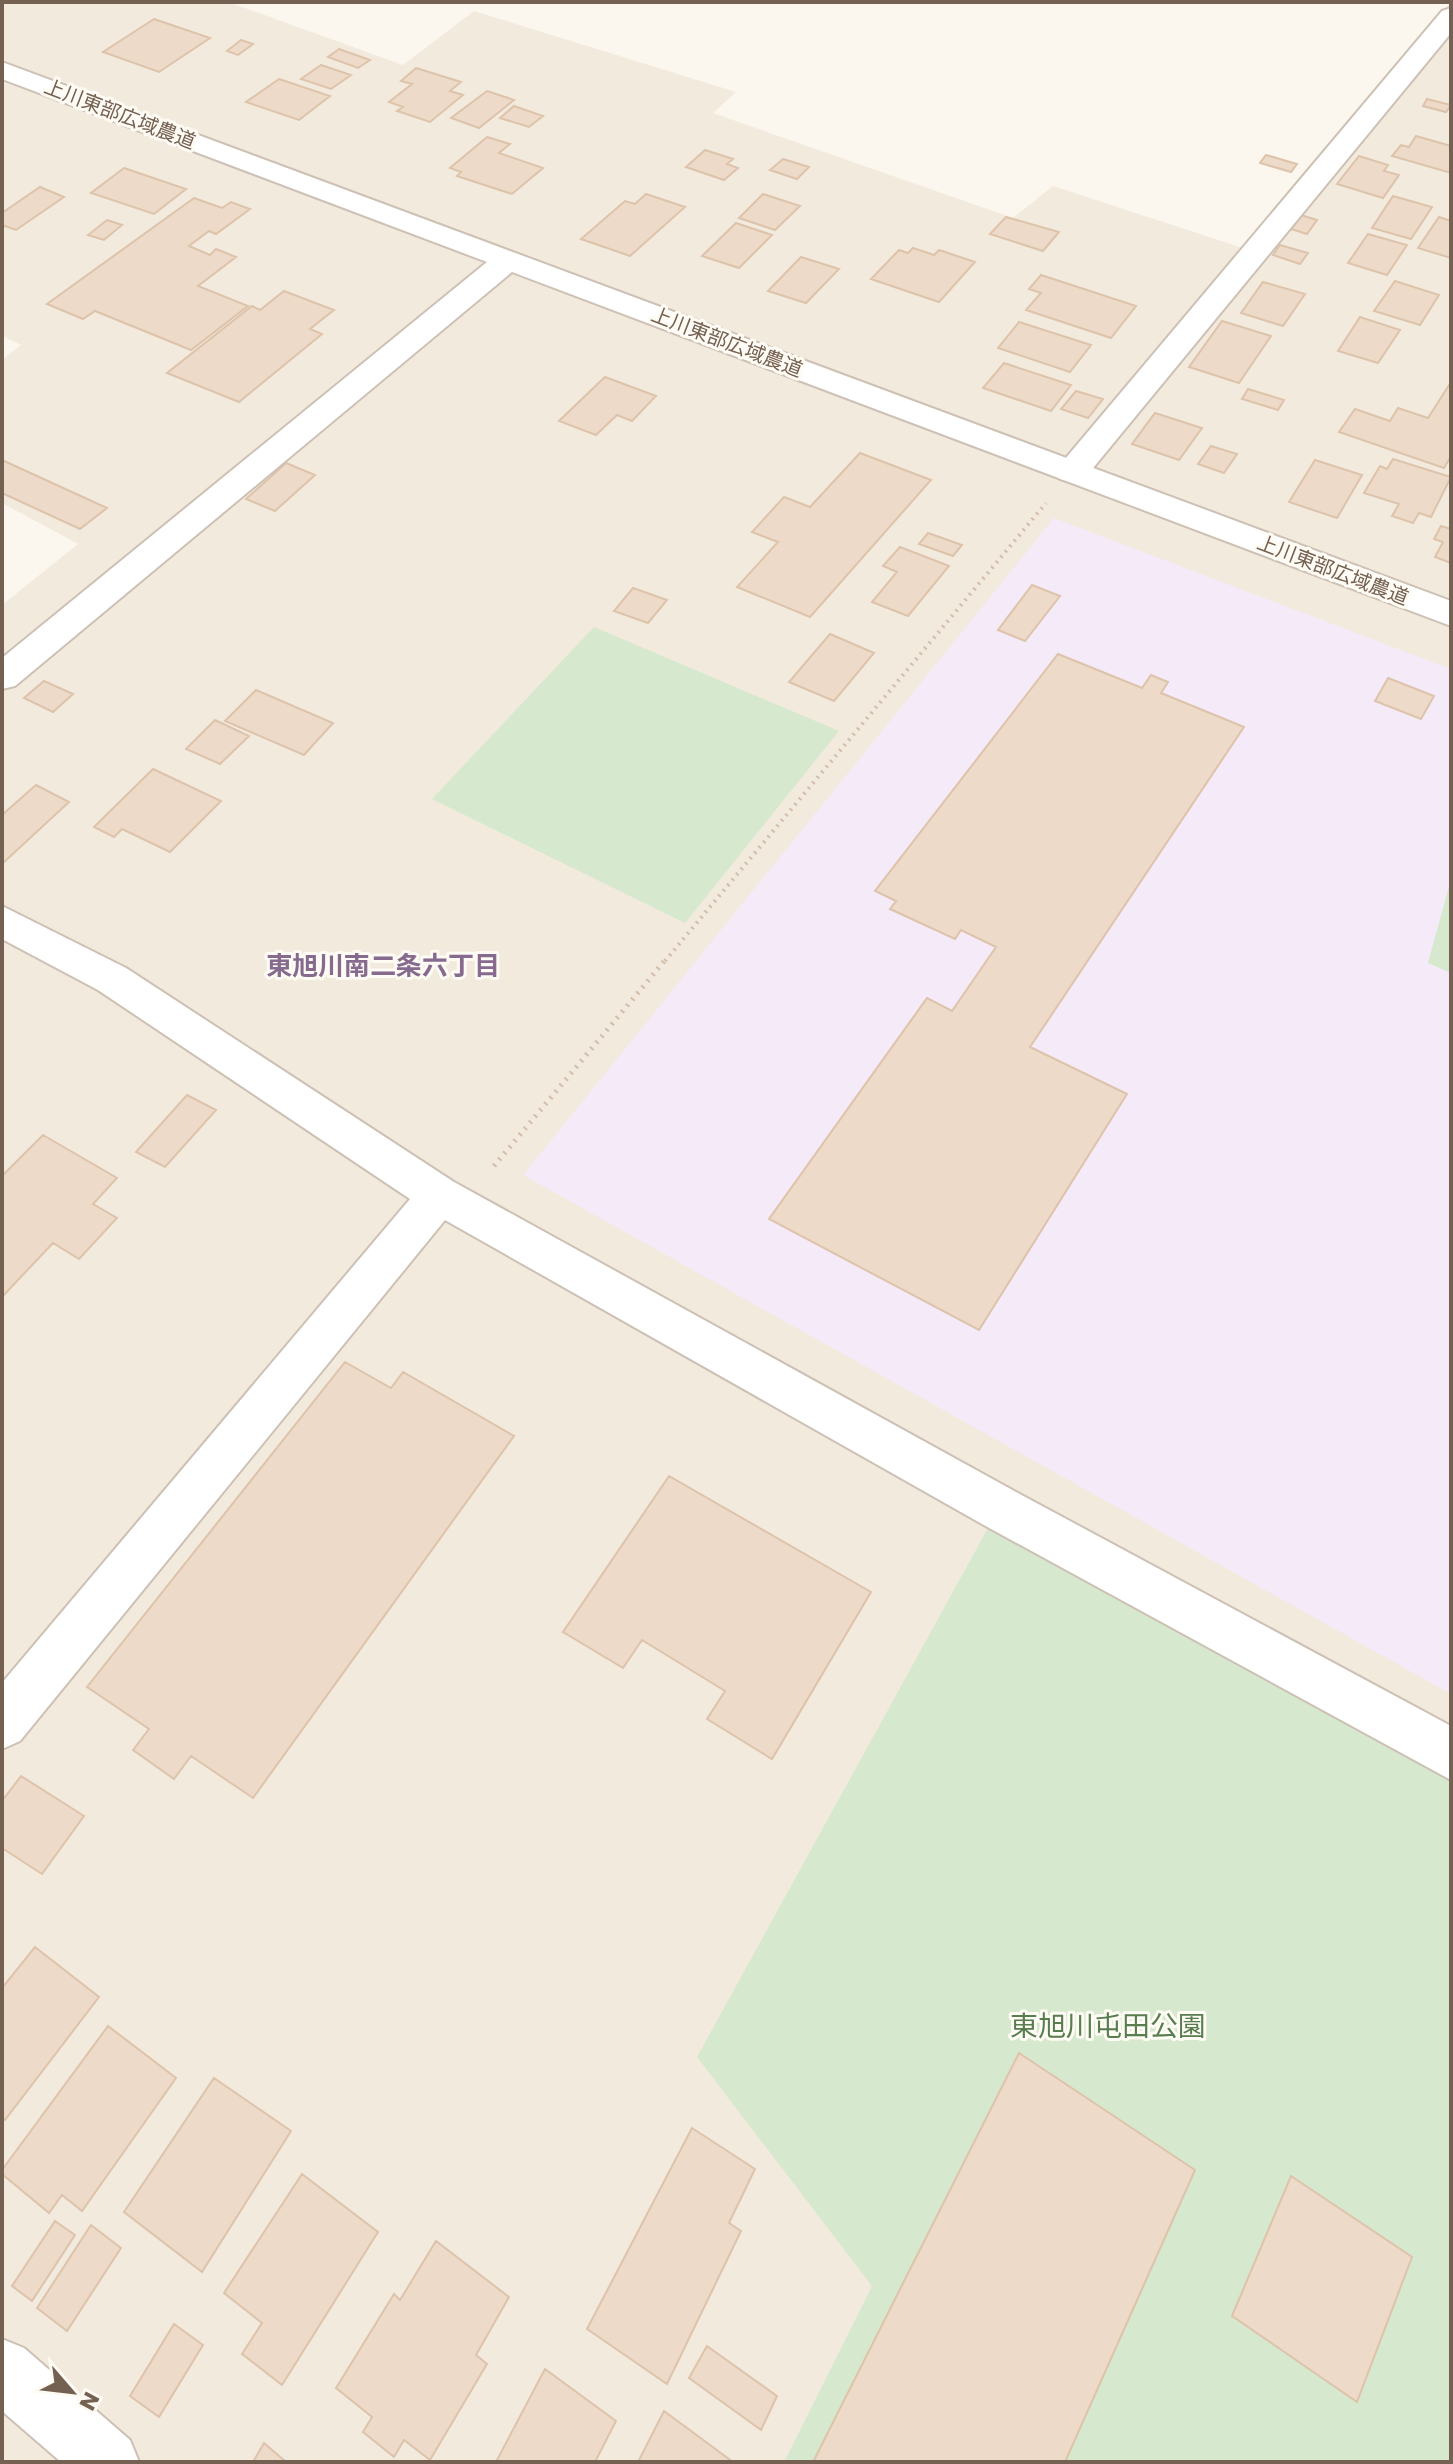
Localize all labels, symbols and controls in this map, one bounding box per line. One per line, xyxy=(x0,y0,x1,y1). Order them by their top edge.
street label: 上川東部広域農道 xyxy=(40,72,200,156)
street label: 上川東部広域農道 xyxy=(647,300,807,384)
street label: 上川東部広域農道 xyxy=(1253,528,1413,612)
district label: 東旭川南二条六丁目 xyxy=(266,948,500,984)
park label: 東旭川屯田公園 xyxy=(1010,2007,1206,2046)
north arrow xyxy=(32,2352,112,2432)
text: N xyxy=(72,2387,107,2416)

